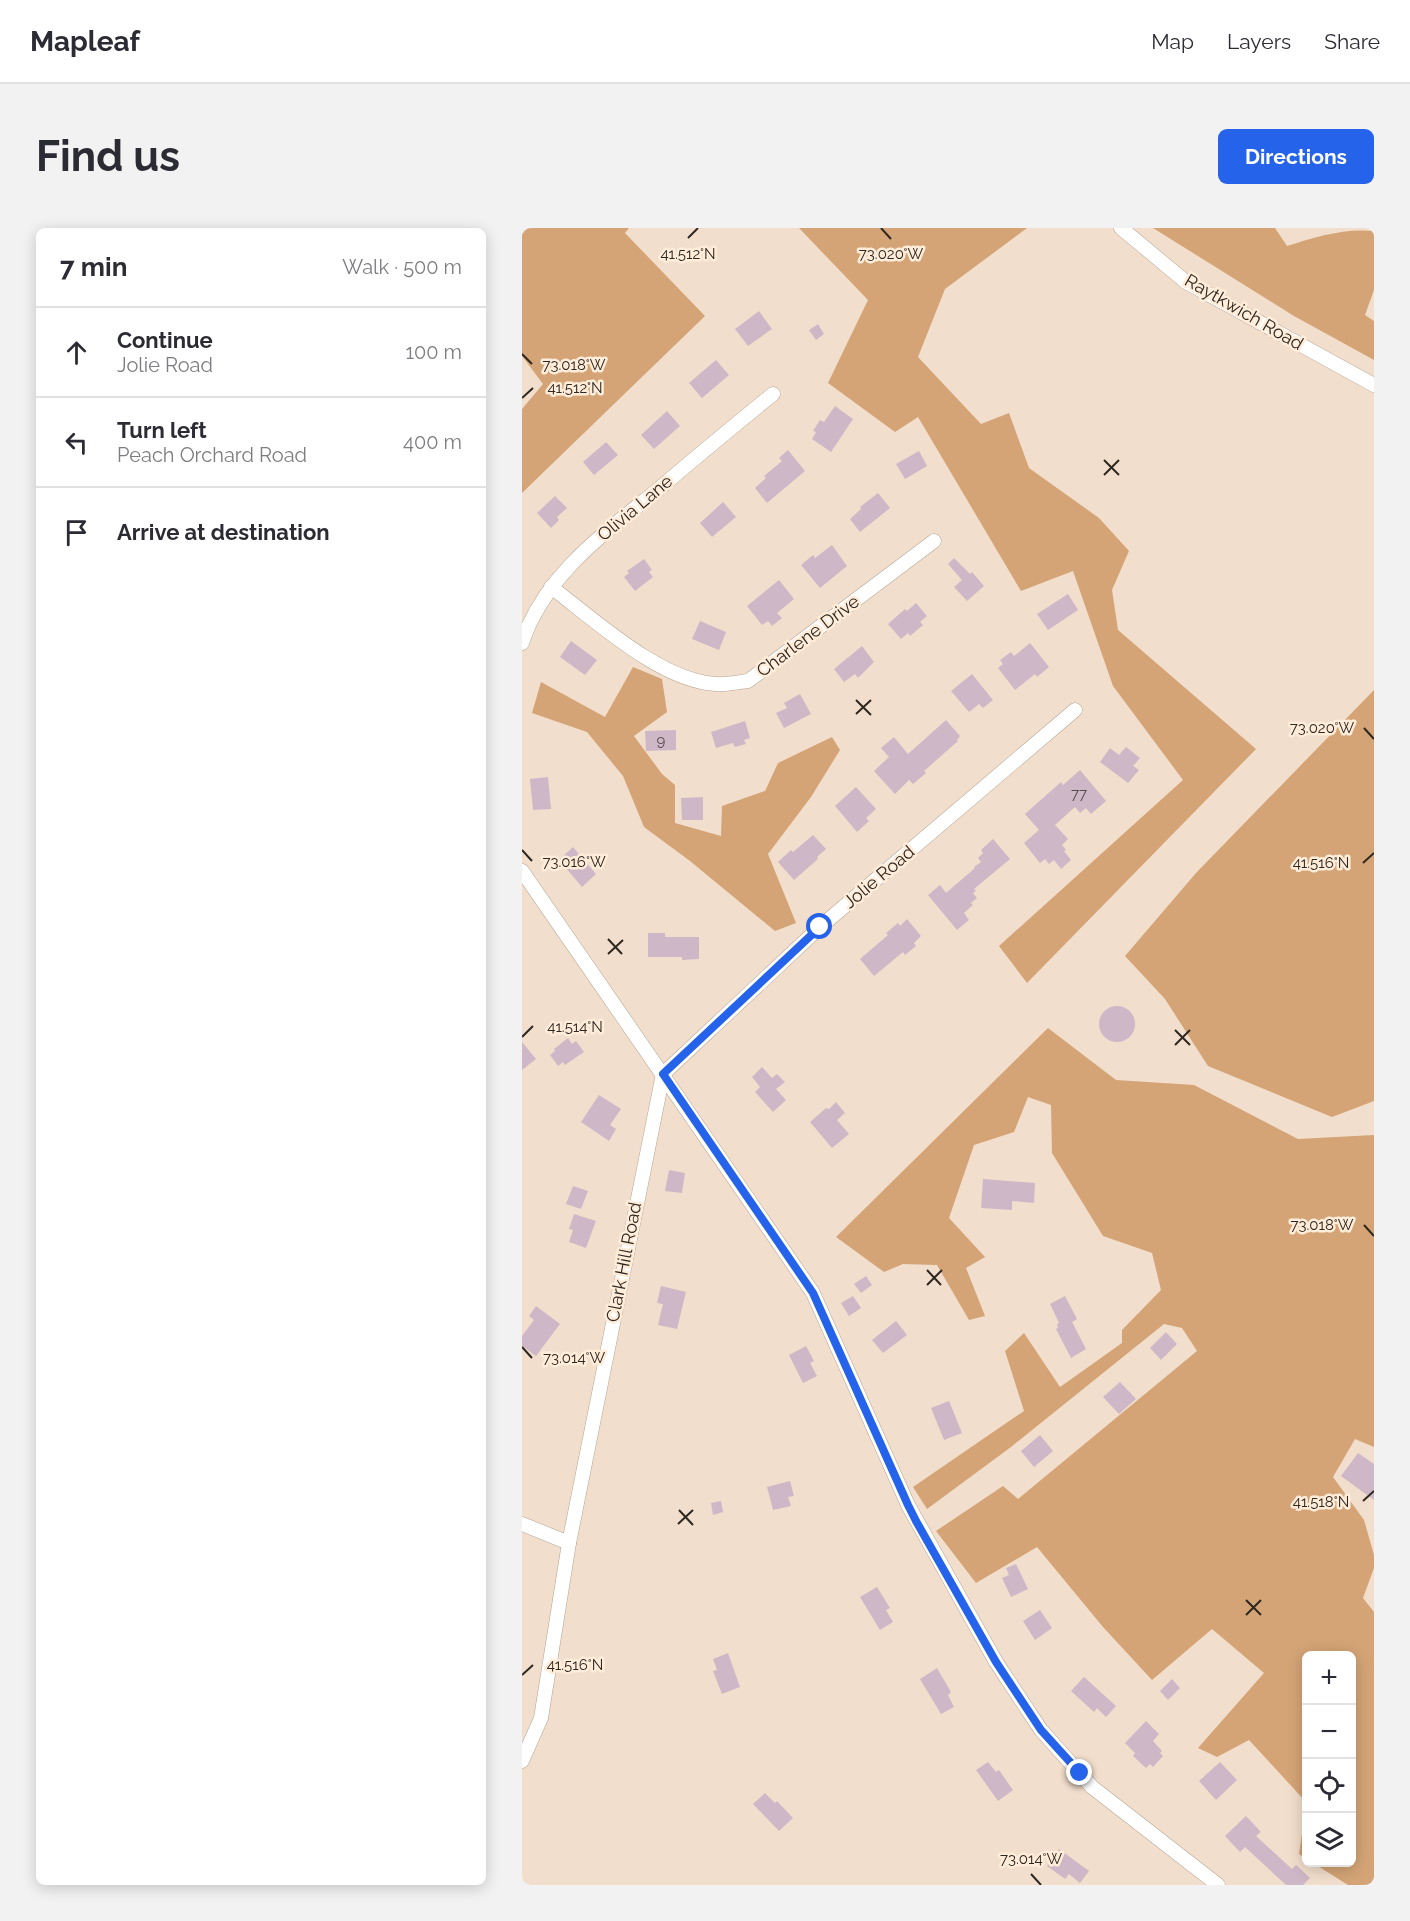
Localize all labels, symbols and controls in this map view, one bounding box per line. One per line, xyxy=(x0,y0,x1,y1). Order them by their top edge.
text: Mapleaf xyxy=(30,25,140,58)
text: Map xyxy=(1151,29,1194,54)
text: Layers xyxy=(1227,29,1291,54)
text: Share xyxy=(1324,29,1380,54)
button: Directions xyxy=(1218,129,1374,184)
text: Find us xyxy=(36,132,180,181)
text: 41.512°N xyxy=(660,245,716,263)
text: 73.020°W xyxy=(859,245,924,263)
text: 7 min xyxy=(60,252,127,282)
text: Walk · 500 m xyxy=(342,255,462,279)
street label: Raytkwich Road xyxy=(1181,269,1307,354)
text: Continue xyxy=(117,327,213,353)
icon: ahead xyxy=(60,336,93,369)
text: 100 m xyxy=(405,340,462,364)
text: Jolie Road xyxy=(117,353,213,377)
text: 73.018°W xyxy=(542,356,606,374)
text: 41.512°N xyxy=(547,379,603,397)
text: Turn left xyxy=(117,417,207,443)
icon: left xyxy=(60,426,93,459)
text: 400 m xyxy=(403,430,462,454)
text: Peach Orchard Road xyxy=(117,443,307,467)
street label: Olivia Lane xyxy=(593,470,677,545)
icon: arrive xyxy=(60,516,93,549)
text: Arrive at destination xyxy=(117,519,330,545)
street label: Charlene Drive xyxy=(752,590,863,681)
text: 73.020°W xyxy=(1290,719,1355,737)
house number: 9 xyxy=(657,732,666,750)
house number: 77 xyxy=(1071,785,1087,803)
street label: Jolie Road xyxy=(839,841,919,912)
text: 73.016°W xyxy=(542,853,606,871)
text: 41.516°N xyxy=(1293,854,1349,872)
route start xyxy=(806,913,832,939)
text: 41.514°N xyxy=(547,1018,603,1036)
street label: Clark Hill Road xyxy=(602,1200,645,1324)
text: 73.018°W xyxy=(1290,1216,1354,1234)
text: 73.014°W xyxy=(543,1349,605,1367)
text: 41.518°N xyxy=(1293,1493,1349,1511)
map controls xyxy=(1302,1651,1356,1867)
button: + xyxy=(1302,1651,1356,1705)
text: 41.516°N xyxy=(547,1656,603,1674)
button: − xyxy=(1302,1705,1356,1759)
route end xyxy=(1066,1759,1092,1785)
button: locate xyxy=(1302,1759,1356,1813)
button: layers xyxy=(1302,1813,1356,1867)
text: 73.014°W xyxy=(1000,1850,1062,1868)

